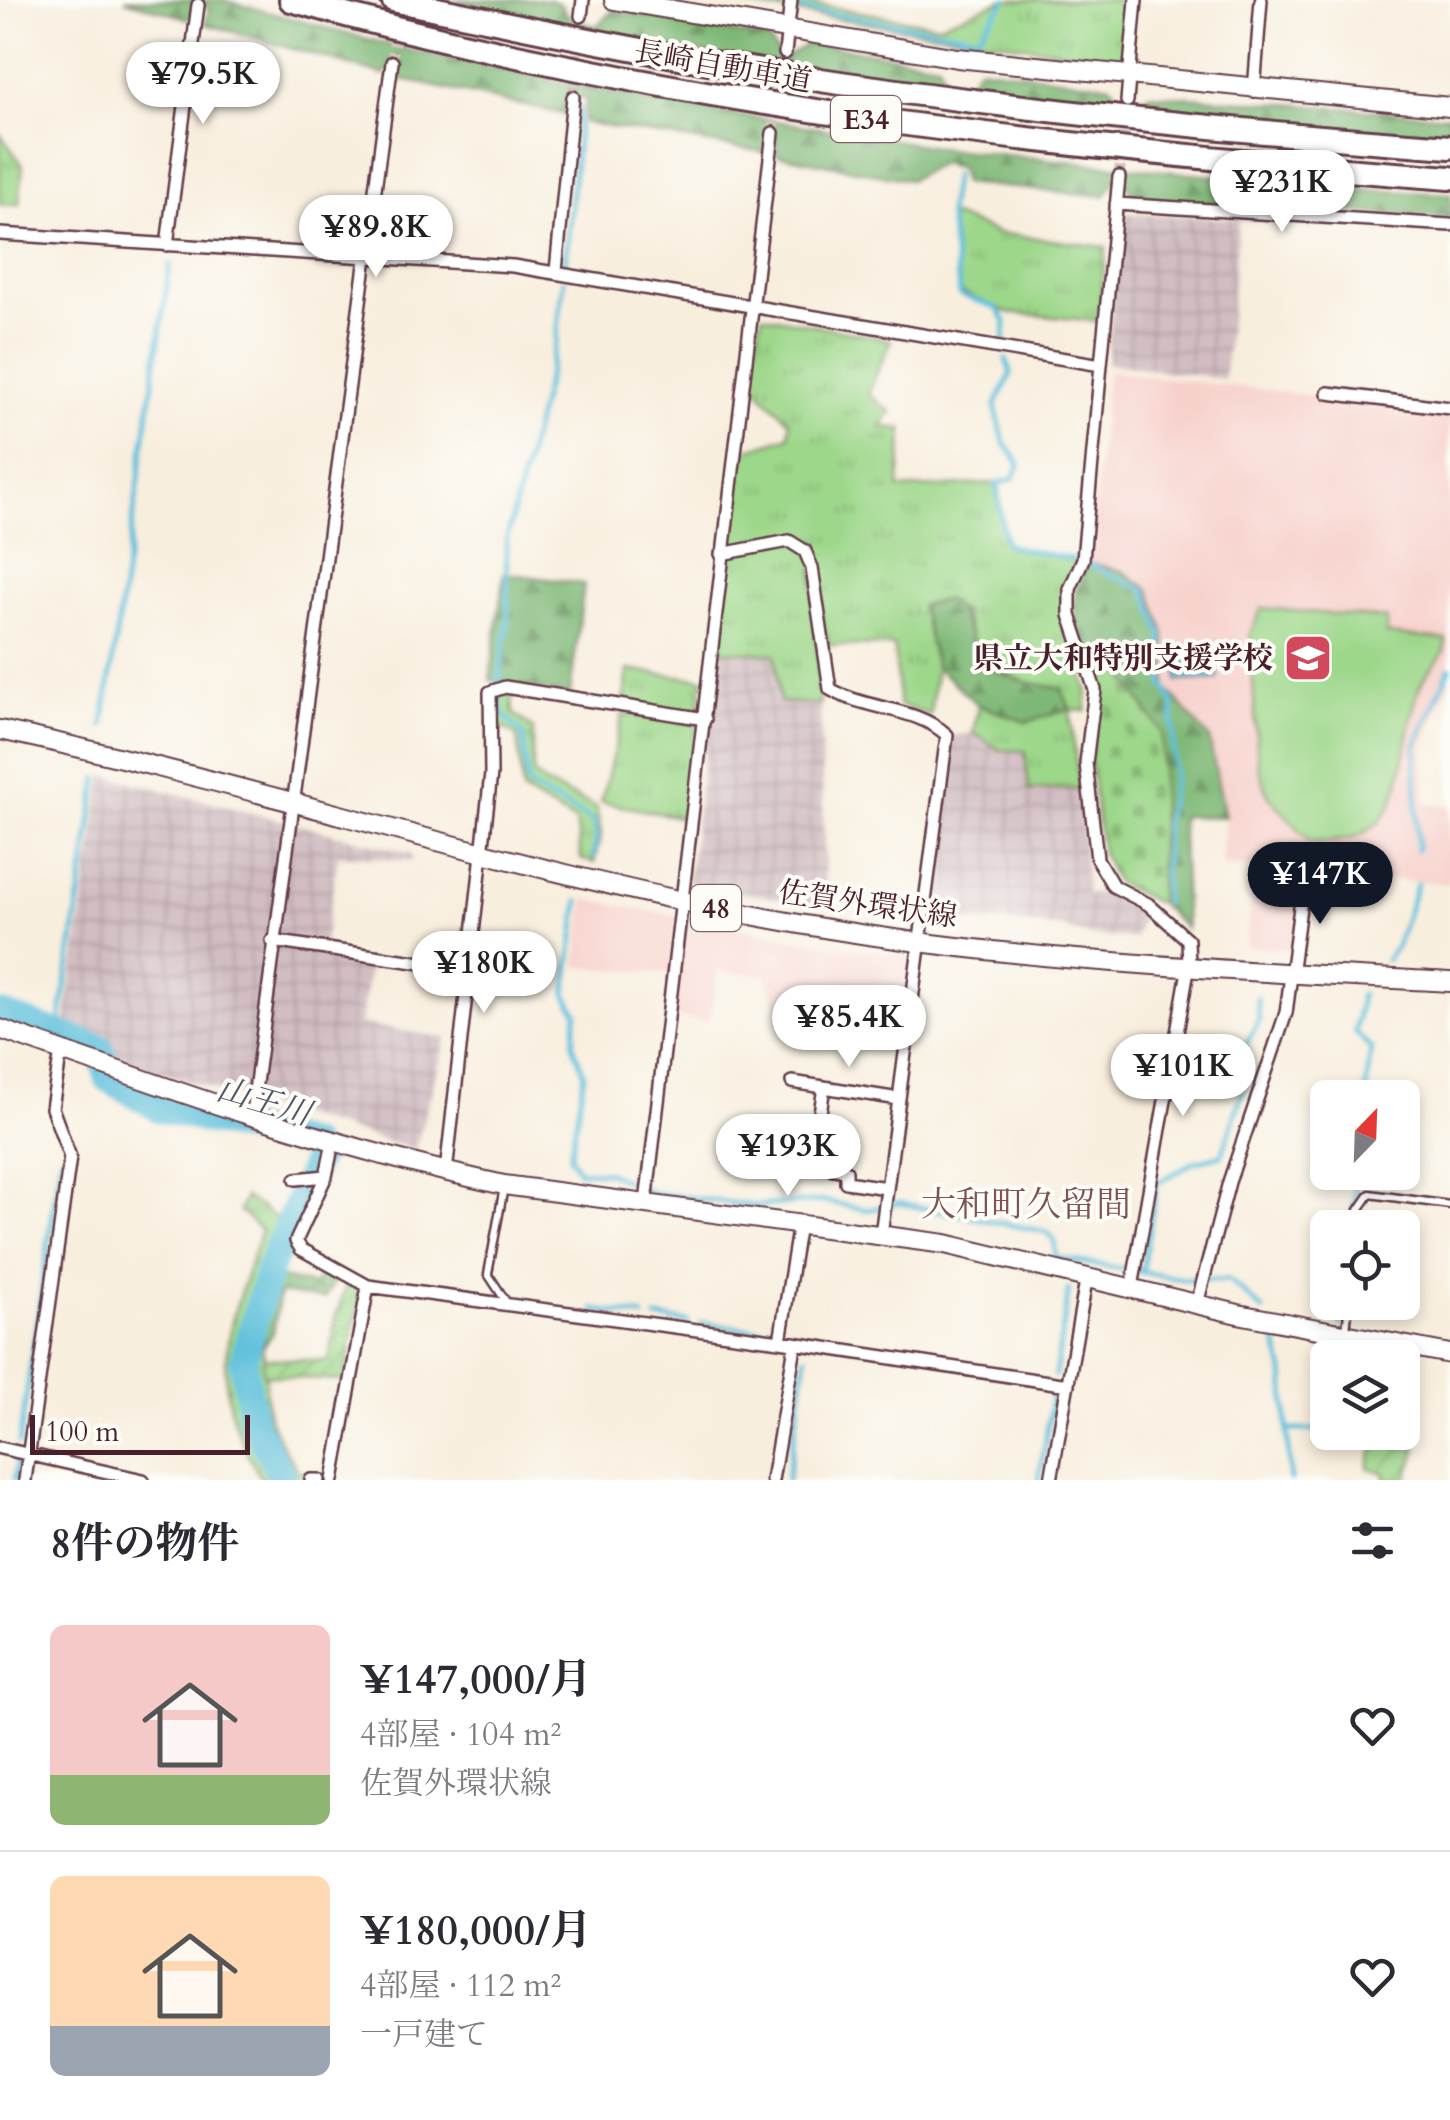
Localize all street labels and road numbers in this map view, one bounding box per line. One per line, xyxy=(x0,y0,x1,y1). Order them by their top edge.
street label: 長崎自動車道 xyxy=(631,31,815,102)
road number: E34 xyxy=(831,96,901,142)
street label: 佐賀外環状線 xyxy=(776,872,960,937)
road number: 48 xyxy=(691,885,741,931)

